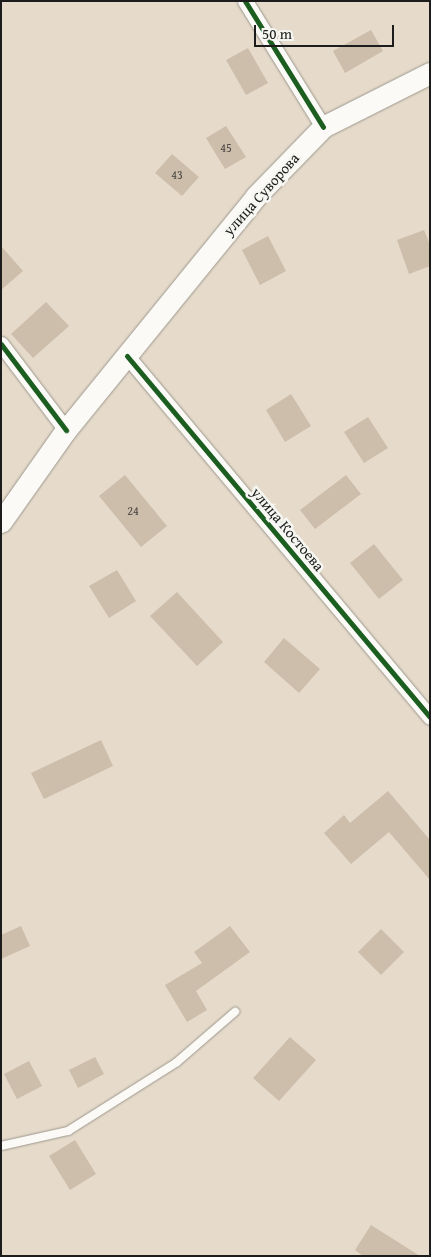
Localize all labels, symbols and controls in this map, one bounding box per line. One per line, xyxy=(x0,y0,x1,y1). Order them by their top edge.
scale bar xyxy=(256,15,396,47)
text: 50 m xyxy=(262,23,292,44)
house number: 45 xyxy=(220,141,232,155)
street label: улица Суворова xyxy=(219,149,303,239)
house number: 43 xyxy=(171,168,183,182)
street label: улица Костоева xyxy=(248,483,328,575)
house number: 24 xyxy=(127,504,139,518)

